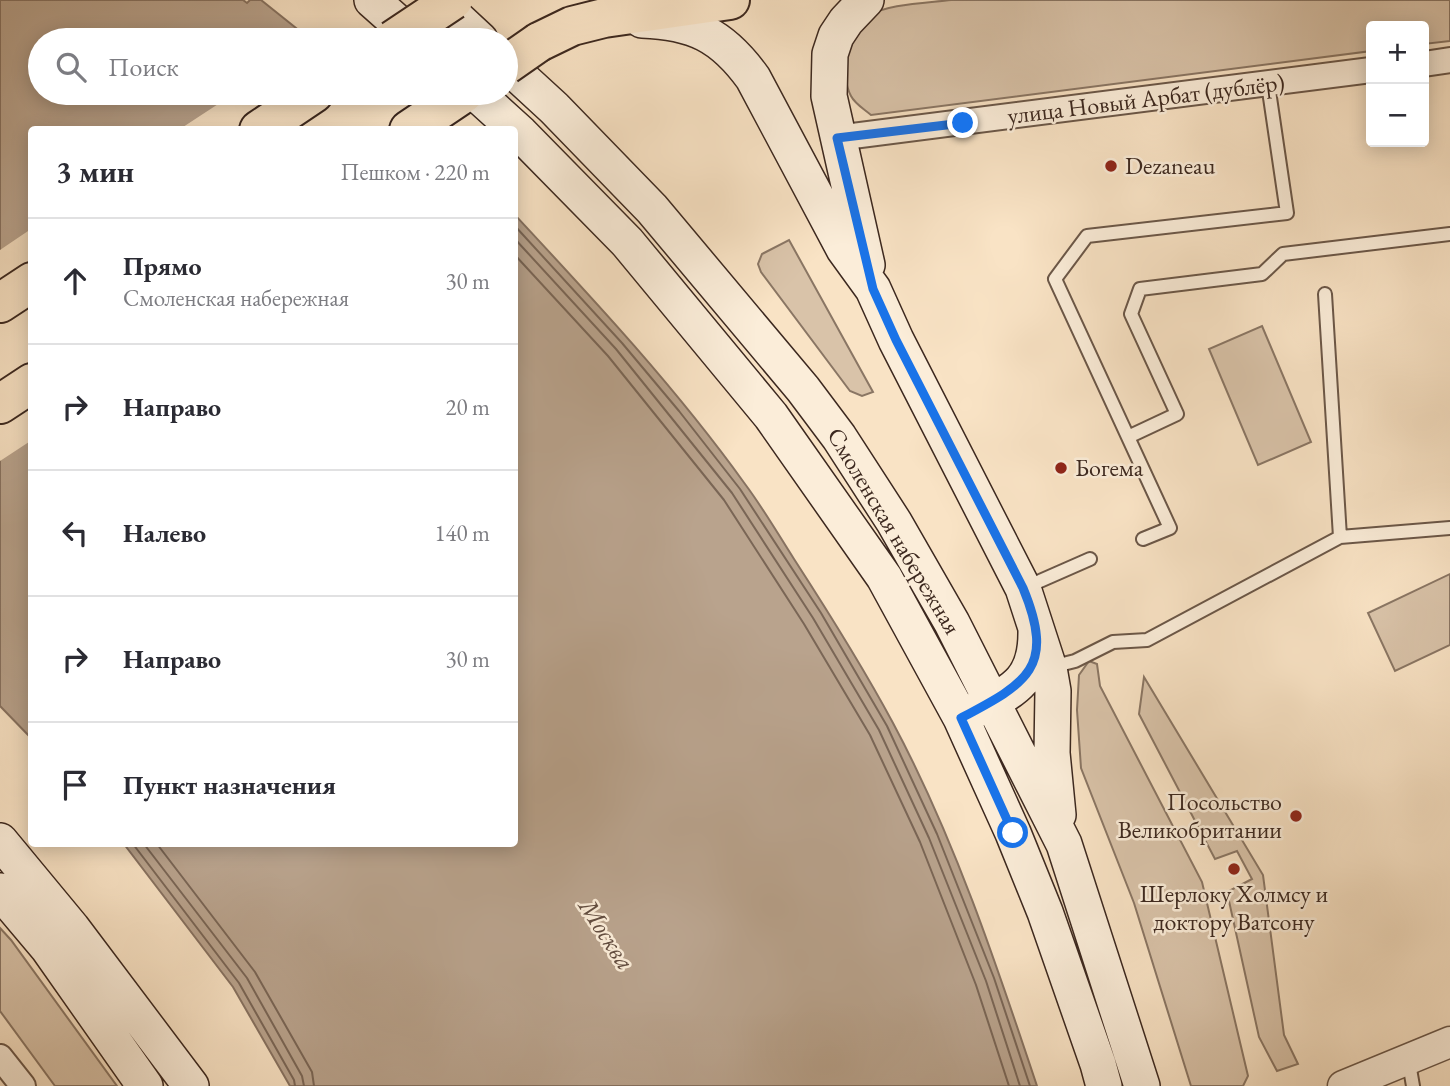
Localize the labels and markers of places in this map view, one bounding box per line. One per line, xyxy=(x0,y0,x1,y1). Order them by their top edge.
place label: Dezaneau xyxy=(1125,150,1216,181)
marker: Dezaneau xyxy=(1103,158,1119,174)
place label: Богема xyxy=(1075,452,1144,483)
marker: Богема xyxy=(1053,460,1069,476)
place label: Посольство Великобритании xyxy=(1118,786,1282,845)
marker: Посольство Великобритании xyxy=(1288,808,1304,824)
marker: Шерлоку Холмсу и доктору Ватсону xyxy=(1226,861,1242,877)
place label: Шерлоку Холмсу и доктору Ватсону xyxy=(1140,878,1328,937)

